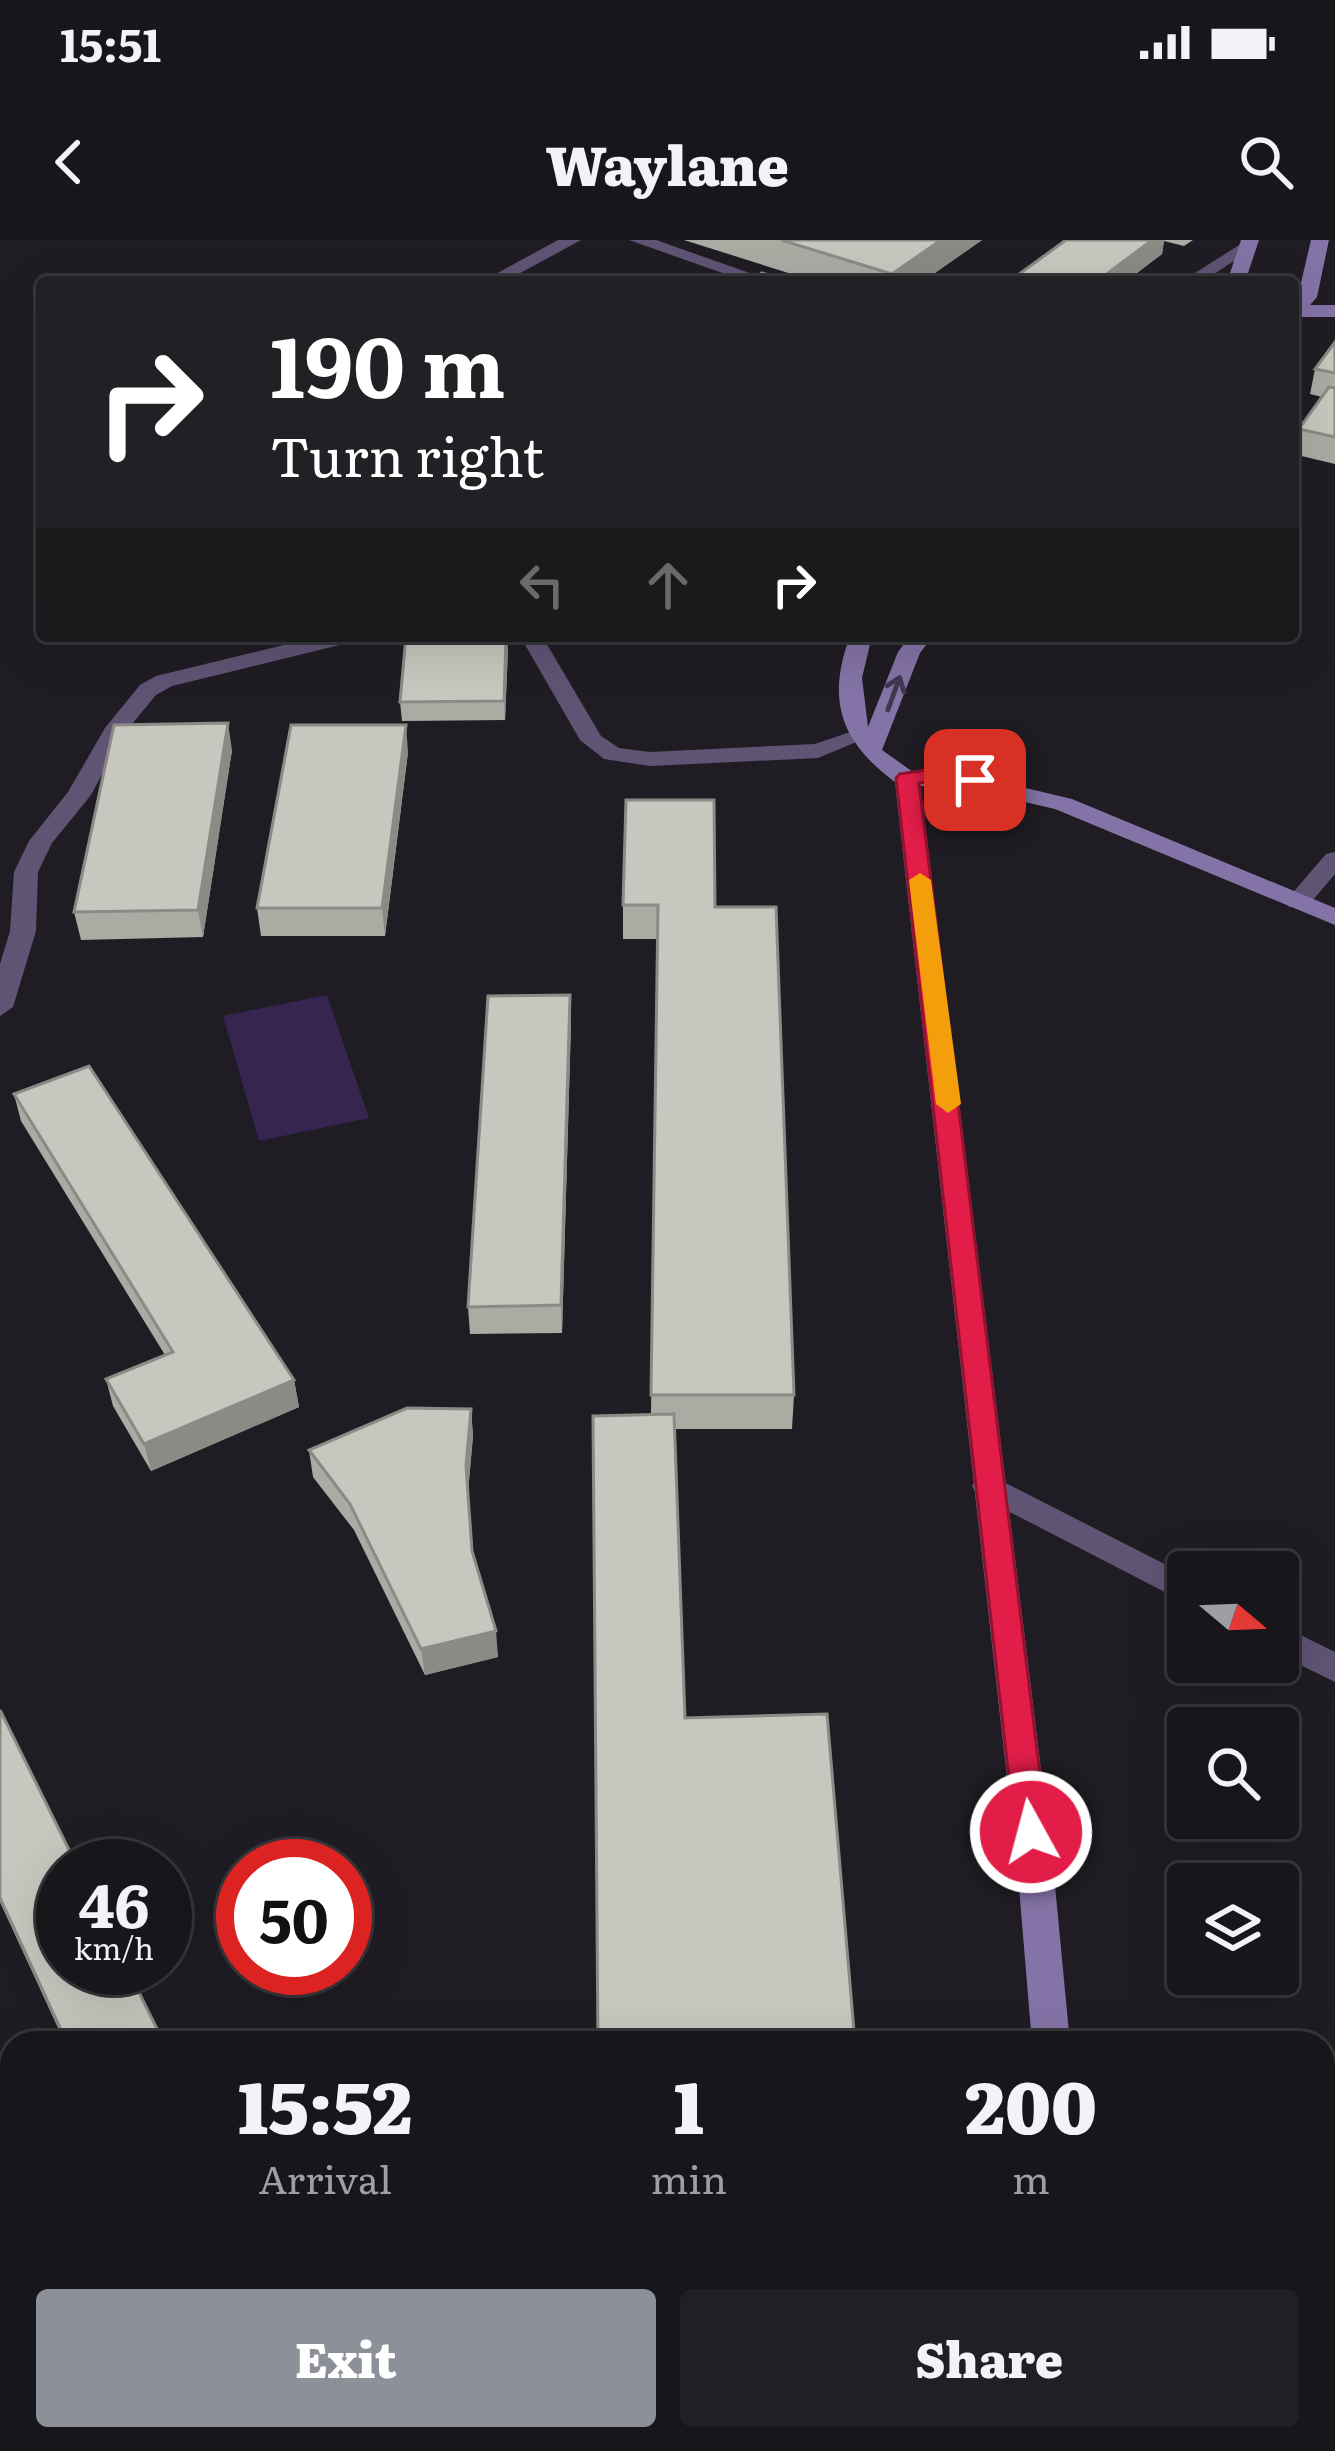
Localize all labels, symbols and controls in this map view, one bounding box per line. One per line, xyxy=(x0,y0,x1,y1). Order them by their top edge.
text: 15:51 xyxy=(60,9,161,76)
text: Waylane xyxy=(546,122,789,203)
icon: back xyxy=(36,129,102,195)
icon: search xyxy=(1233,129,1299,195)
text: 190 m xyxy=(270,299,505,424)
icon: right xyxy=(72,324,228,480)
text: Turn right xyxy=(270,413,544,494)
icon: left xyxy=(509,552,575,618)
icon: ahead xyxy=(635,552,701,618)
icon: right xyxy=(761,552,827,618)
one-way arrow xyxy=(885,675,907,712)
pin xyxy=(924,729,1026,831)
icon: arrive xyxy=(942,747,1008,813)
north arrow xyxy=(1167,1551,1299,1683)
map controls xyxy=(1167,1551,1299,1995)
button: search xyxy=(1167,1707,1299,1839)
position arrow xyxy=(968,1769,1094,1895)
speed limit sign: 50 xyxy=(216,1839,372,1995)
text: 46 xyxy=(78,1857,150,1946)
button: layers xyxy=(1167,1863,1299,1995)
text: km/h xyxy=(74,1925,154,1969)
text: 15:52 xyxy=(238,2049,412,2156)
text: 1 xyxy=(674,2049,704,2156)
text: 200 xyxy=(965,2049,1097,2156)
text: Arrival xyxy=(259,2148,392,2206)
text: min xyxy=(650,2148,727,2206)
text: m xyxy=(1012,2148,1050,2206)
button: Exit xyxy=(36,2289,656,2427)
button: Share xyxy=(680,2289,1299,2427)

